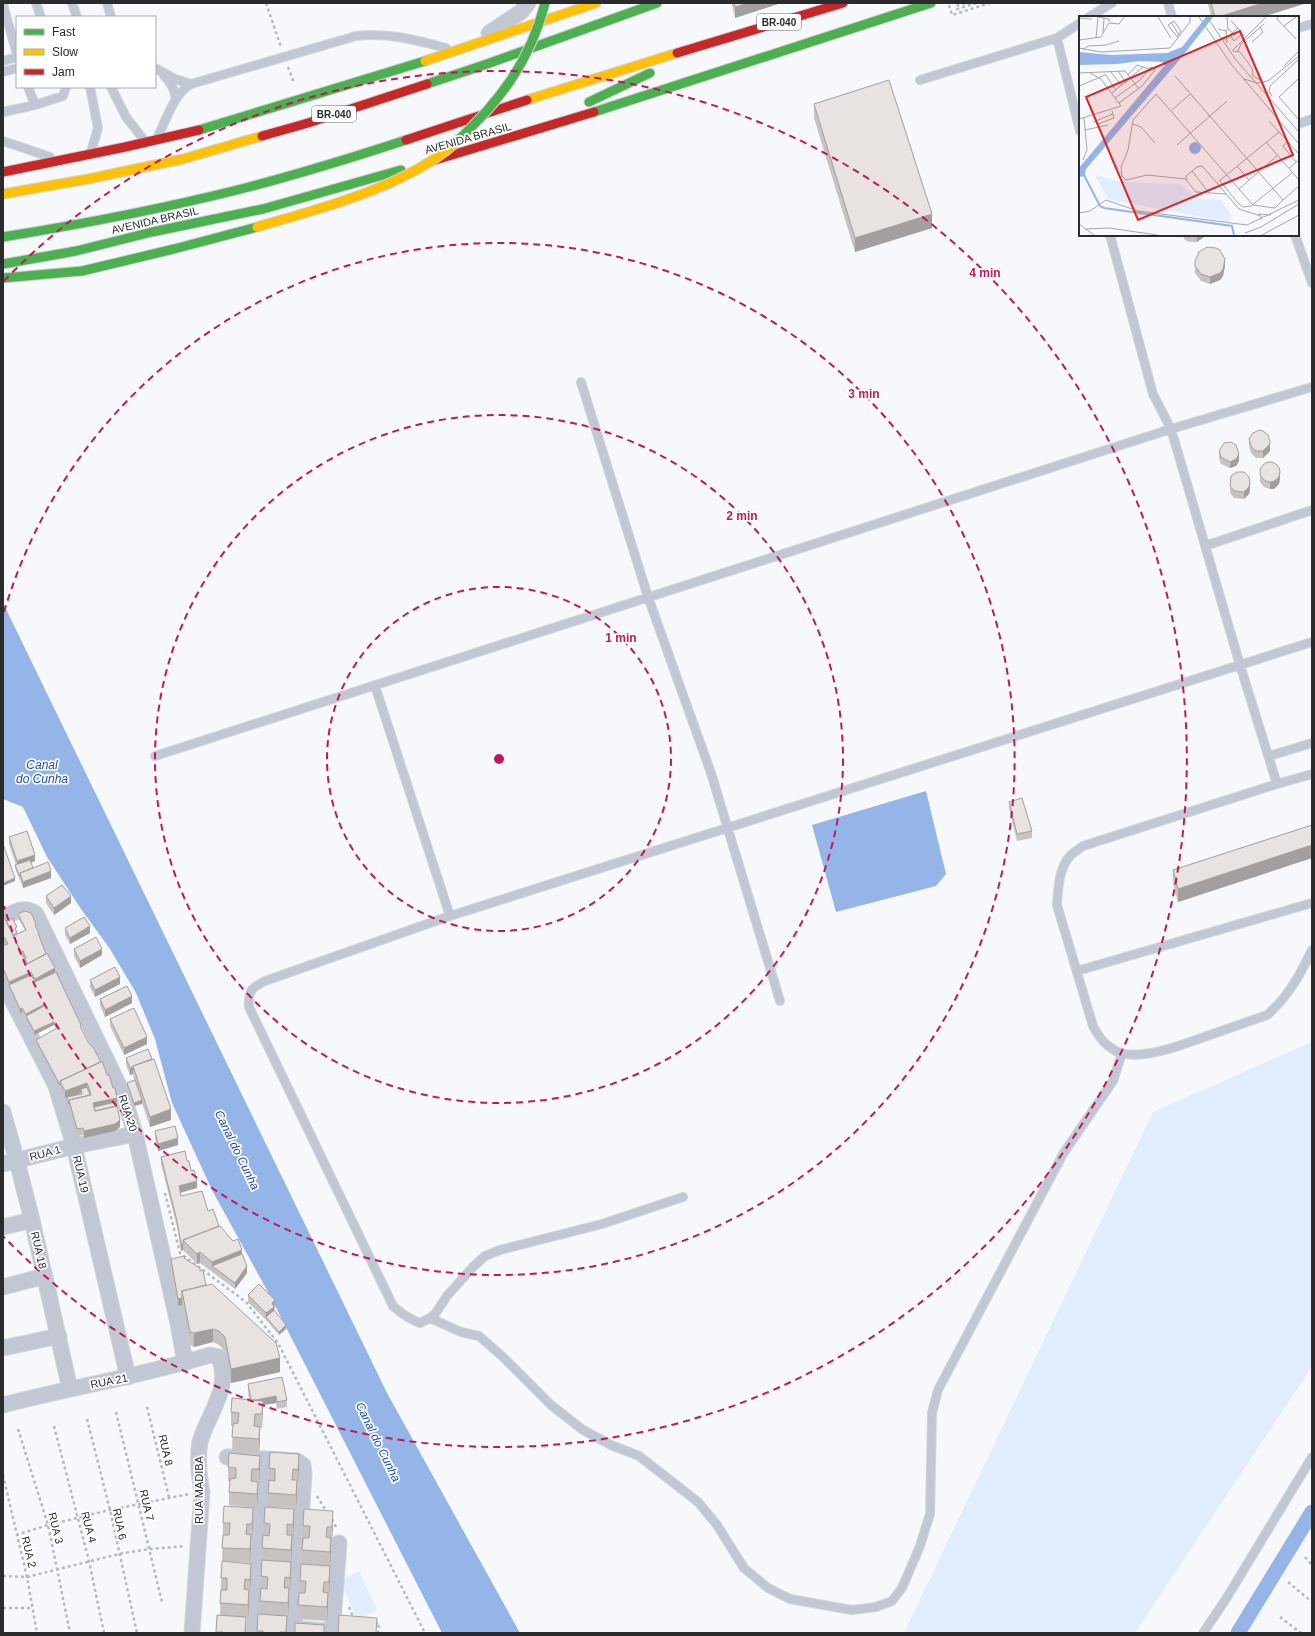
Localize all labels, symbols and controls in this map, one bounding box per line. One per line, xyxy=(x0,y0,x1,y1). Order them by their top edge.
road number: BR-040 xyxy=(757,14,801,30)
legend xyxy=(16,16,156,88)
inset map xyxy=(1079,16,1299,236)
text: Fast xyxy=(52,25,76,39)
text: Slow xyxy=(52,45,78,59)
text: Jam xyxy=(52,65,75,79)
road number: BR-040 xyxy=(312,106,356,122)
street label: AVENIDA BRASIL xyxy=(424,120,512,156)
street label: AVENIDA BRASIL xyxy=(110,204,200,236)
text: 4 min xyxy=(969,266,1001,280)
text: 3 min xyxy=(848,387,880,401)
text: 2 min xyxy=(726,509,758,523)
text: 1 min xyxy=(605,631,637,645)
centre of rings xyxy=(492,752,506,766)
water label: Canal do Cunha xyxy=(16,758,68,786)
street label: RUA 20 xyxy=(116,1093,140,1133)
water label: Canal do Cunha xyxy=(212,1108,262,1192)
street label: RUA 1 xyxy=(28,1143,62,1163)
street label: RUA 19 xyxy=(71,1154,91,1194)
street label: RUA 18 xyxy=(29,1230,49,1270)
street label: RUA 21 xyxy=(89,1371,129,1391)
water label: Canal do Cunha xyxy=(353,1400,403,1484)
street label: RUA 8 xyxy=(157,1433,175,1467)
street label: RUA MADIBA xyxy=(193,1455,205,1524)
street label: RUA 7 xyxy=(138,1488,156,1522)
street label: RUA 6 xyxy=(111,1507,129,1541)
street label: RUA 4 xyxy=(79,1510,99,1544)
street label: RUA 3 xyxy=(46,1511,66,1545)
street label: RUA 2 xyxy=(19,1535,39,1569)

